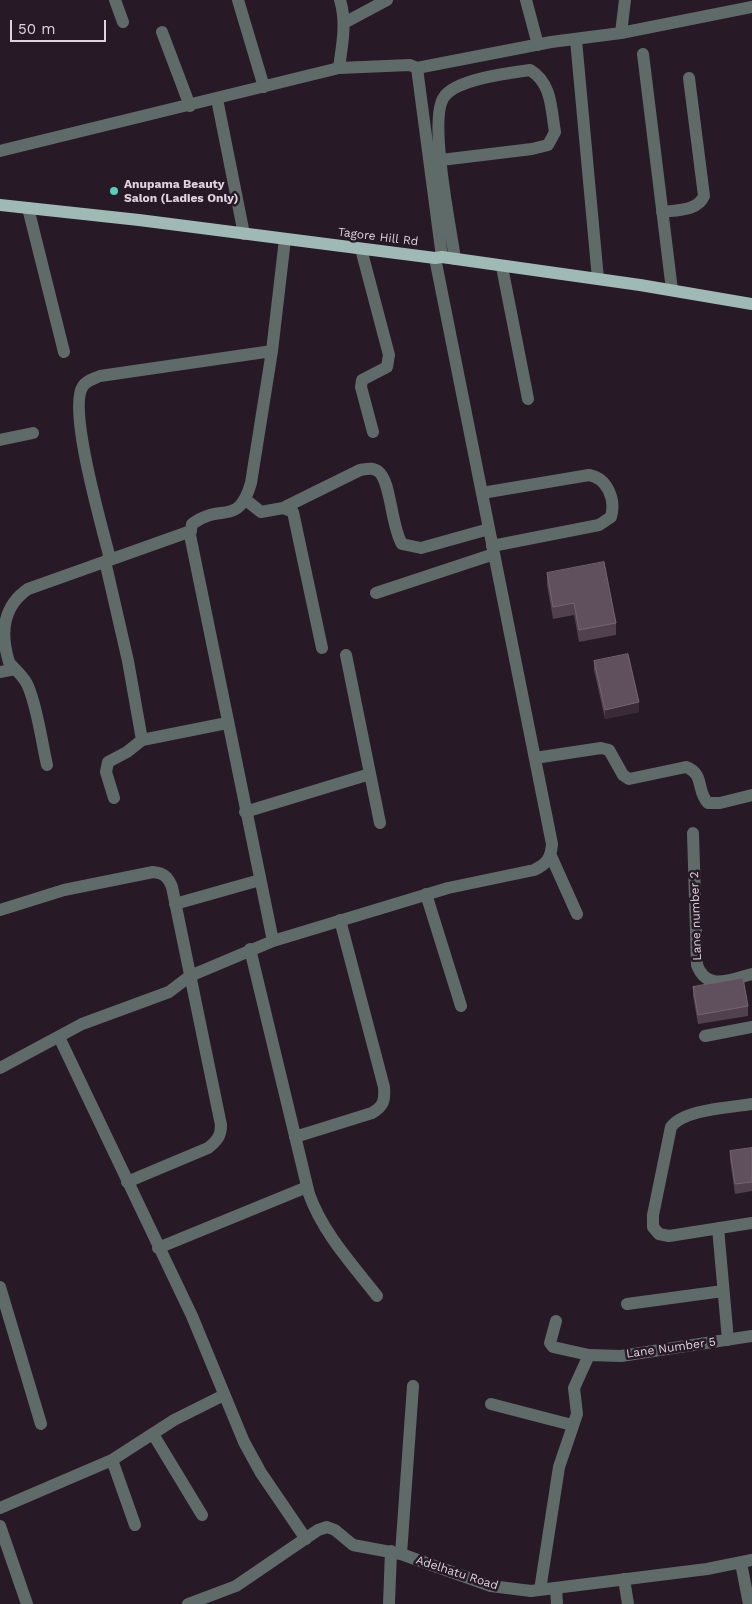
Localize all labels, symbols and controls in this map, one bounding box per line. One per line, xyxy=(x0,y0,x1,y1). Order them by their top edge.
scale bar xyxy=(12,10,109,42)
text: 50 m xyxy=(18,20,55,38)
place label: Anupama Beauty Salon (Ladies Only) xyxy=(124,177,238,205)
marker: Anupama Beauty Salon (Ladies Only) xyxy=(108,185,120,197)
street label: Tagore Hill Rd xyxy=(337,225,419,249)
street label: Lane number 2 xyxy=(687,871,705,961)
street label: Lane Number 5 xyxy=(625,1335,717,1361)
street label: Adelhatu Road xyxy=(414,1553,500,1593)

